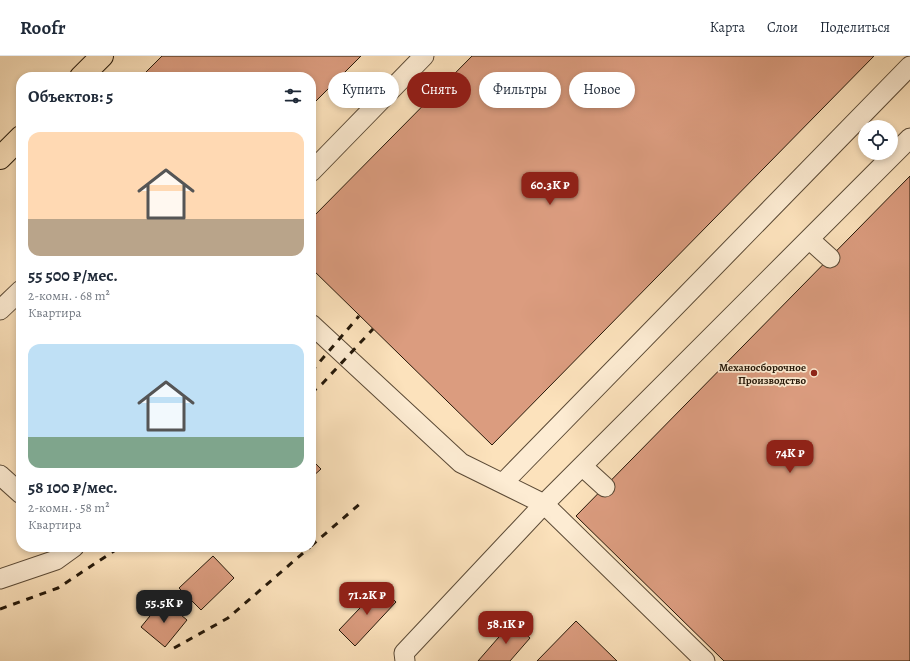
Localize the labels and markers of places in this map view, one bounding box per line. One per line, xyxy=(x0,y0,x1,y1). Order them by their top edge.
pin: 60.3K ₽ xyxy=(513,172,587,206)
place label: Механосборочное Производство xyxy=(719,360,806,388)
marker: Механосборочное Производство xyxy=(809,368,819,378)
pin: 74K ₽ xyxy=(762,440,818,474)
pin: 71.2K ₽ xyxy=(330,582,404,616)
pin: 55.5K ₽ xyxy=(127,590,201,624)
pin: 58.1K ₽ xyxy=(469,611,543,645)

